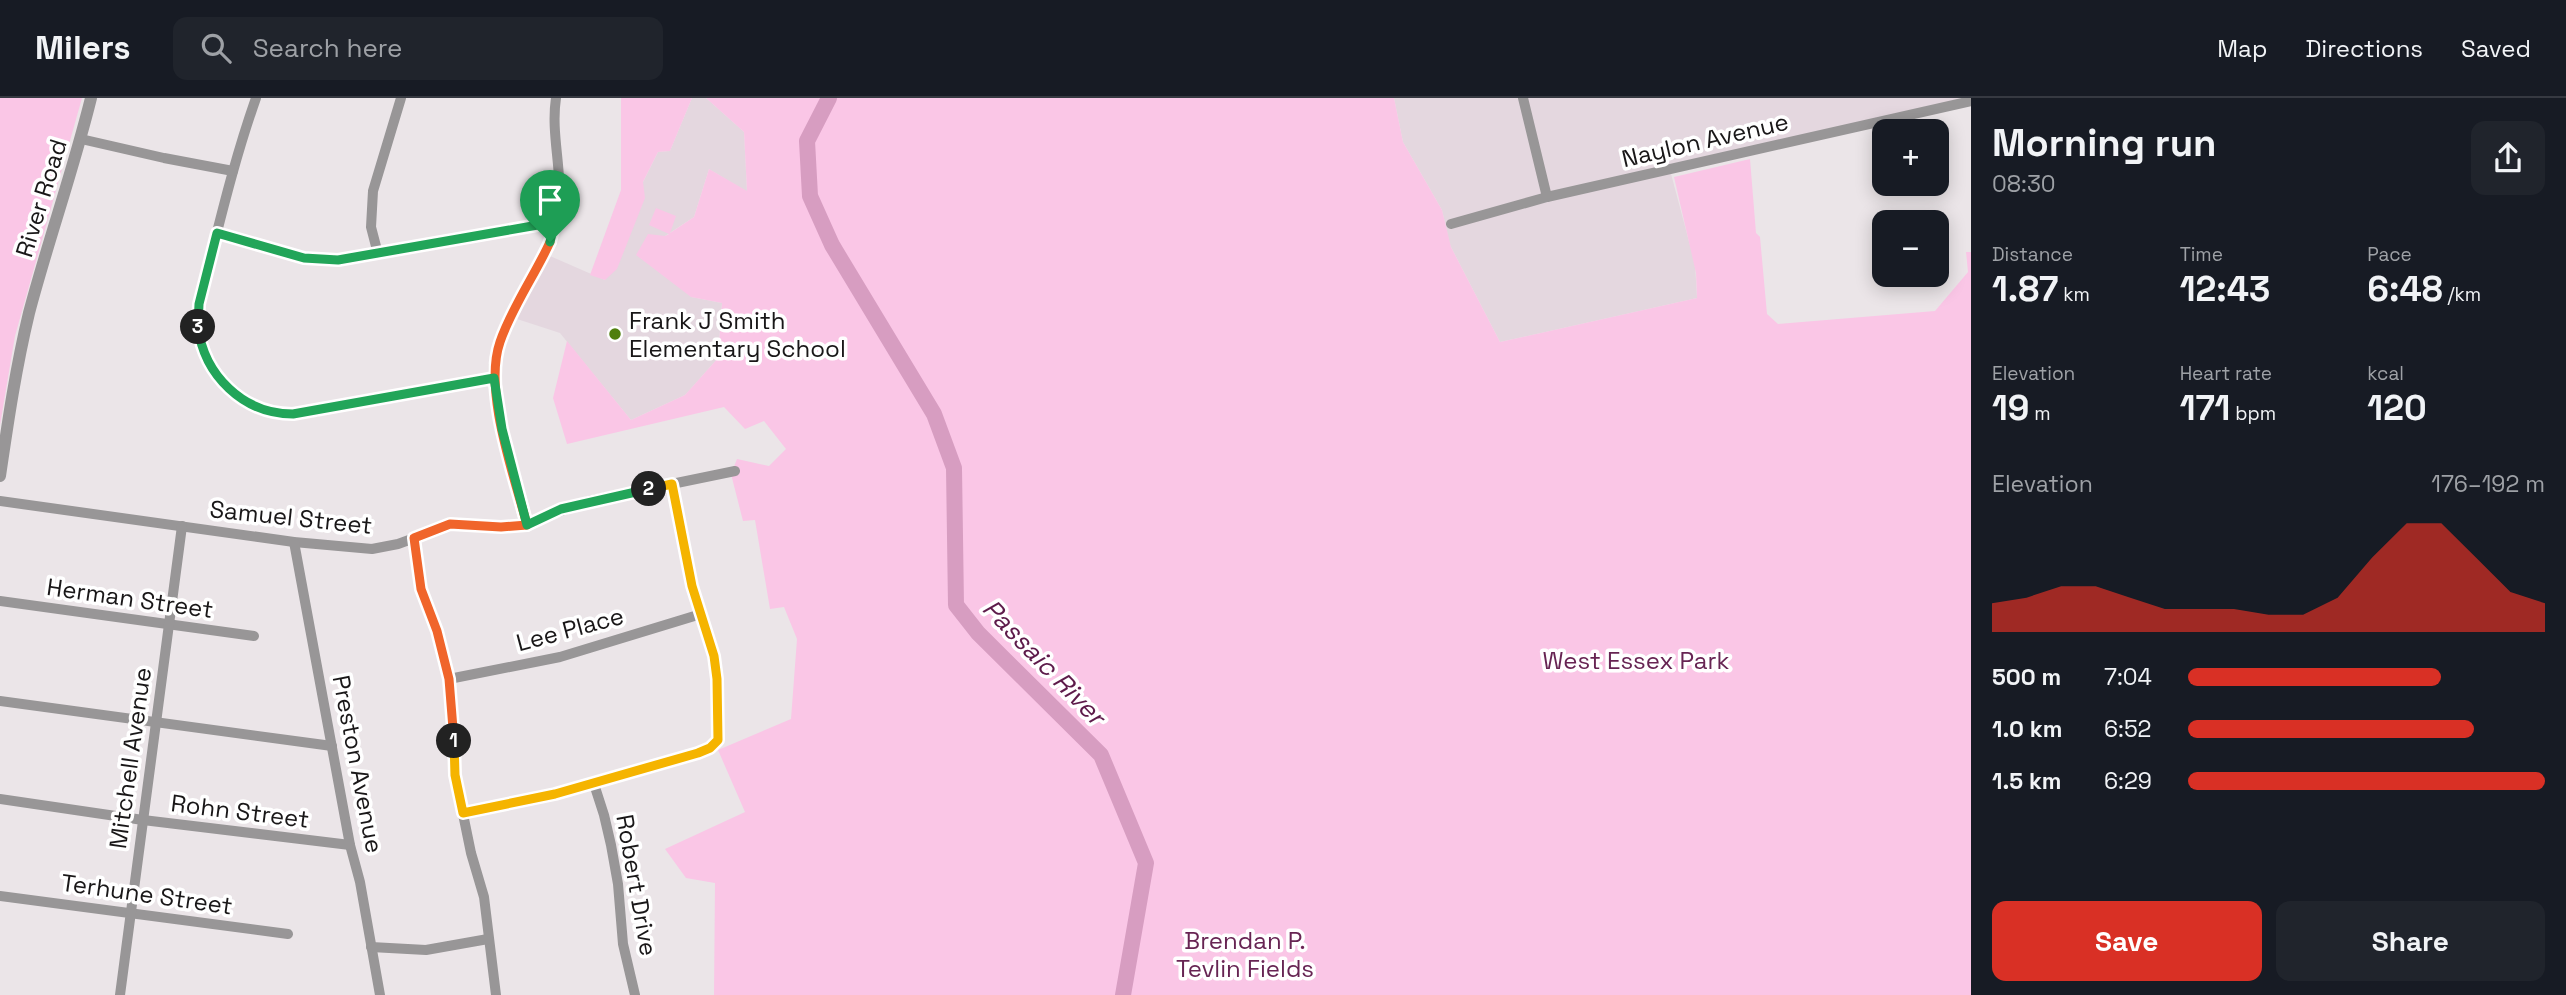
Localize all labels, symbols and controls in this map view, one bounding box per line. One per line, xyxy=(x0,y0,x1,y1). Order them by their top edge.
search box xyxy=(173,17,663,80)
text: Milers xyxy=(35,27,131,69)
icon: search xyxy=(197,29,235,67)
text: Search here xyxy=(253,31,403,65)
text: Map xyxy=(2217,33,2267,64)
text: Directions xyxy=(2305,33,2423,64)
text: Saved xyxy=(2461,33,2531,64)
street label: Naylon Avenue xyxy=(1619,106,1791,174)
map controls xyxy=(1872,119,1949,287)
button: + xyxy=(1872,119,1949,196)
text: Morning run xyxy=(1992,119,2217,167)
button: share xyxy=(2471,121,2545,195)
street label: River Road xyxy=(8,135,74,261)
text: 08:30 xyxy=(1992,169,2056,199)
pin xyxy=(520,170,580,242)
icon: arrive xyxy=(531,181,569,219)
button: − xyxy=(1872,210,1949,287)
text: Distance xyxy=(1992,242,2073,267)
text: Time xyxy=(2180,242,2223,267)
text: Pace xyxy=(2367,242,2412,267)
text: 1.87 xyxy=(1992,267,2058,311)
text: 12:43 xyxy=(2180,267,2270,311)
text: 6:48 xyxy=(2367,267,2443,311)
text: km xyxy=(2058,282,2090,307)
text: /km xyxy=(2443,282,2481,307)
place label: Frank J Smith Elementary School xyxy=(629,305,846,364)
pin: 3 xyxy=(180,310,216,344)
text: 3 xyxy=(192,314,203,339)
marker: Frank J Smith Elementary School xyxy=(607,326,623,342)
text: Elevation xyxy=(1992,361,2075,386)
text: Heart rate xyxy=(2180,361,2272,386)
text: kcal xyxy=(2367,361,2404,386)
text: 19 xyxy=(1992,386,2029,430)
text: 171 xyxy=(2180,386,2230,430)
text: 120 xyxy=(2367,386,2427,430)
text: m xyxy=(2029,401,2051,426)
text: bpm xyxy=(2230,401,2276,426)
text: Elevation xyxy=(1992,469,2093,499)
text: 176–192 m xyxy=(2431,469,2545,499)
pin: 2 xyxy=(632,472,666,506)
text: 2 xyxy=(643,476,654,501)
street label: Samuel Street xyxy=(208,493,374,541)
street label: Herman Street xyxy=(45,571,215,625)
water label: Passaic River xyxy=(975,592,1115,735)
street label: Lee Place xyxy=(513,600,627,658)
park label: West Essex Park xyxy=(1543,645,1730,676)
text: 500 m xyxy=(1992,662,2061,692)
text: 7:04 xyxy=(2104,662,2152,692)
street label: Mitchell Avenue xyxy=(102,665,158,851)
street label: Preston Avenue xyxy=(326,673,390,855)
text: 1.0 km xyxy=(1992,714,2062,744)
text: 6:52 xyxy=(2104,714,2151,744)
pin: 1 xyxy=(436,724,472,758)
text: 1 xyxy=(449,728,458,753)
text: 1.5 km xyxy=(1992,766,2062,796)
text: 6:29 xyxy=(2104,766,2152,796)
street label: Rohn Street xyxy=(169,787,311,835)
street label: Robert Drive xyxy=(609,812,665,958)
street label: Terhune Street xyxy=(59,867,235,921)
button: Save xyxy=(1992,901,2262,981)
button: Share xyxy=(2276,901,2545,981)
park label: Brendan P. Tevlin Fields xyxy=(1176,925,1314,984)

